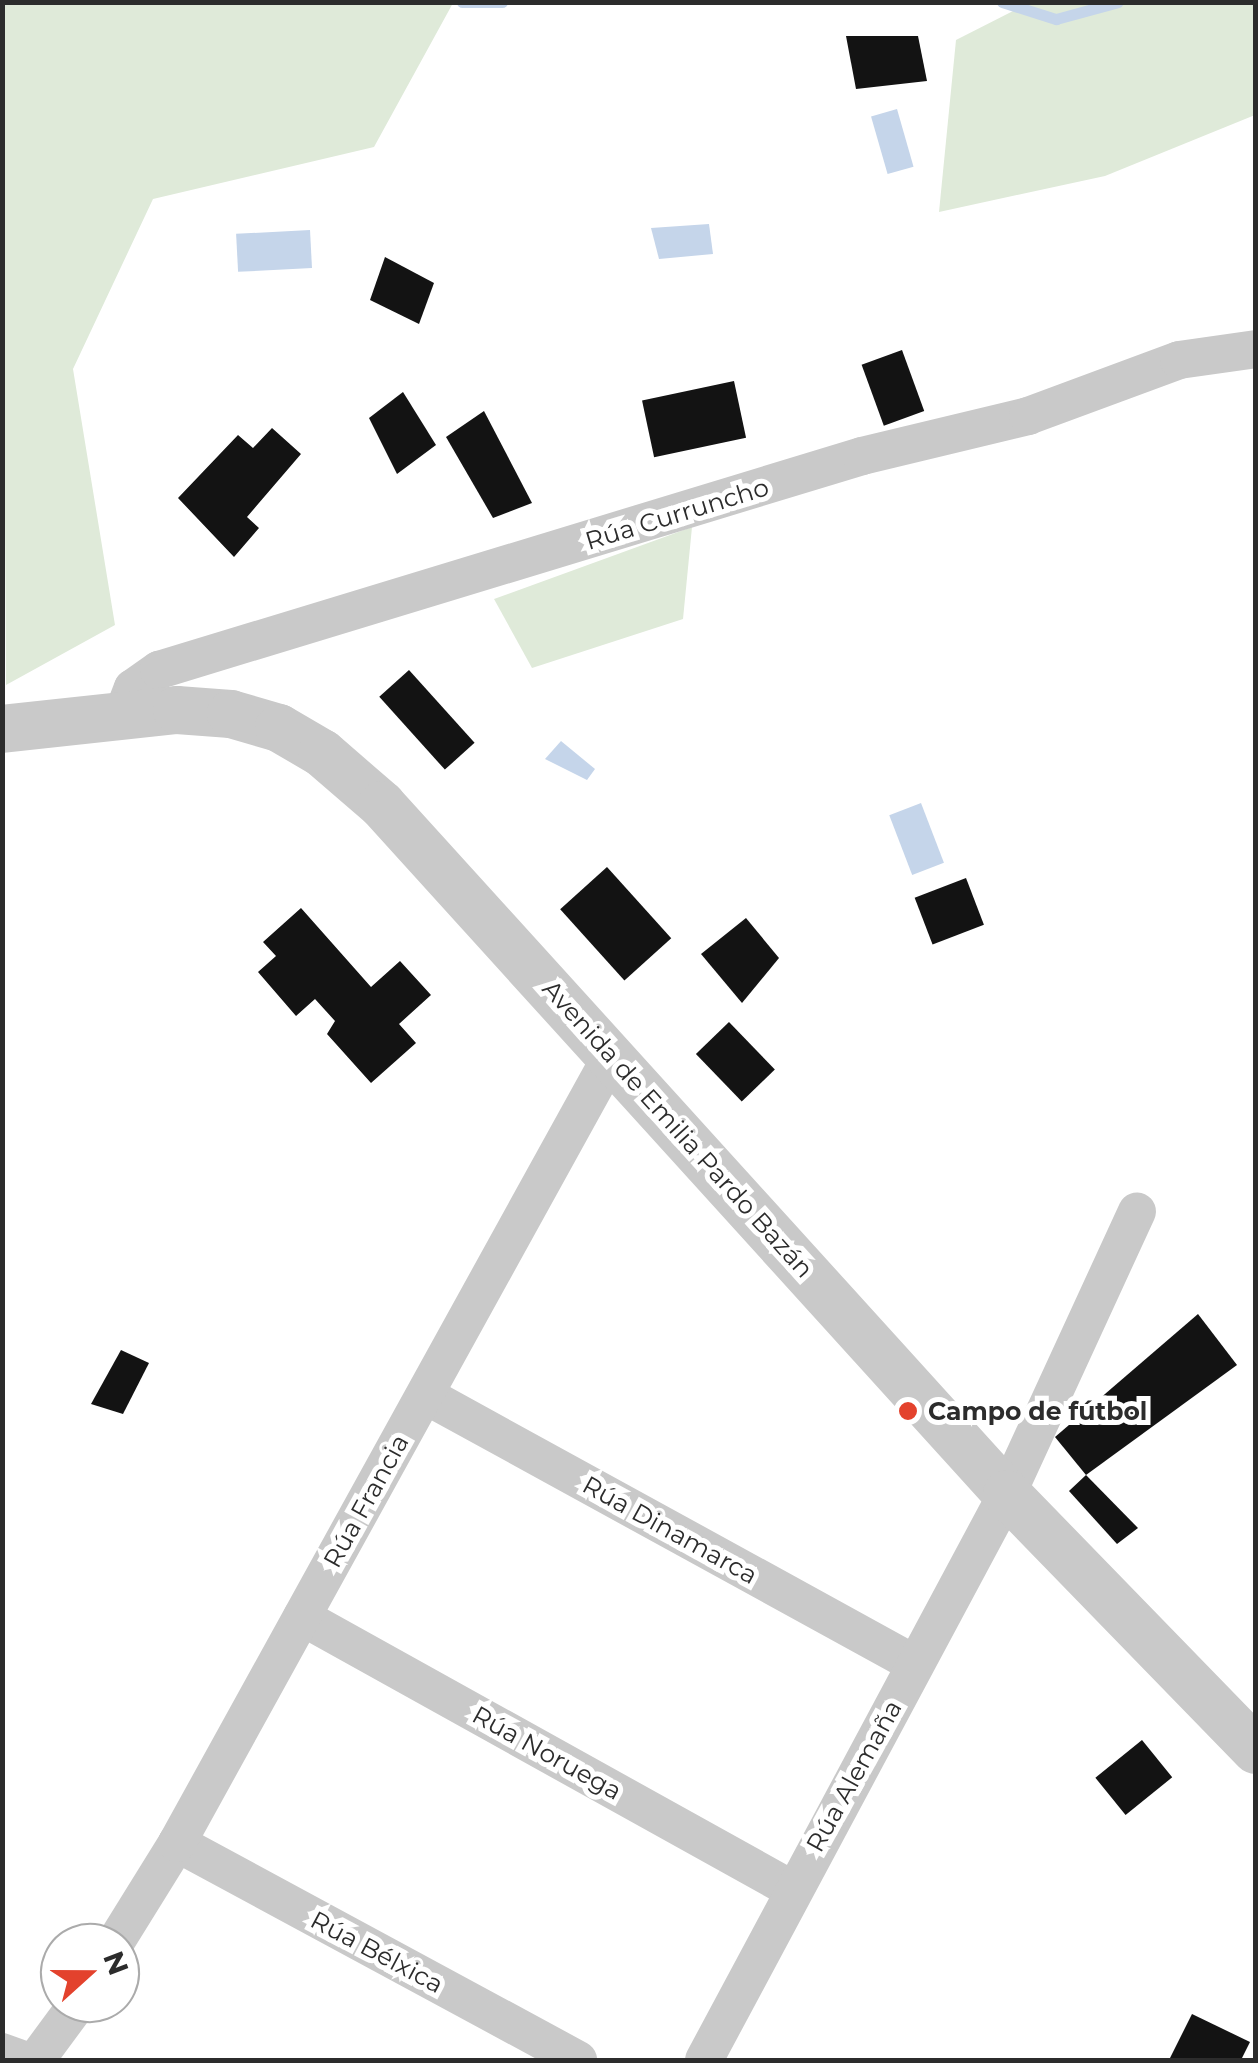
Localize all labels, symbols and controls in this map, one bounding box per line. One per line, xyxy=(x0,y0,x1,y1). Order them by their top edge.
street label: Rúa Curruncho xyxy=(582,472,772,556)
street label: Avenida de Emilia Pardo Bazán xyxy=(536,974,820,1284)
place label: Campo de fútbol xyxy=(928,1396,1147,1426)
marker: Campo de fútbol xyxy=(897,1400,919,1422)
street label: Rúa Francia xyxy=(317,1429,415,1573)
street label: Rúa Dinamarca xyxy=(577,1470,763,1590)
street label: Rúa Alemaña xyxy=(800,1695,908,1857)
street label: Rúa Noruega xyxy=(467,1700,627,1806)
street label: Rúa Bélxica xyxy=(306,1905,448,1999)
north arrow xyxy=(40,1923,140,2023)
text: N xyxy=(96,1946,136,1980)

